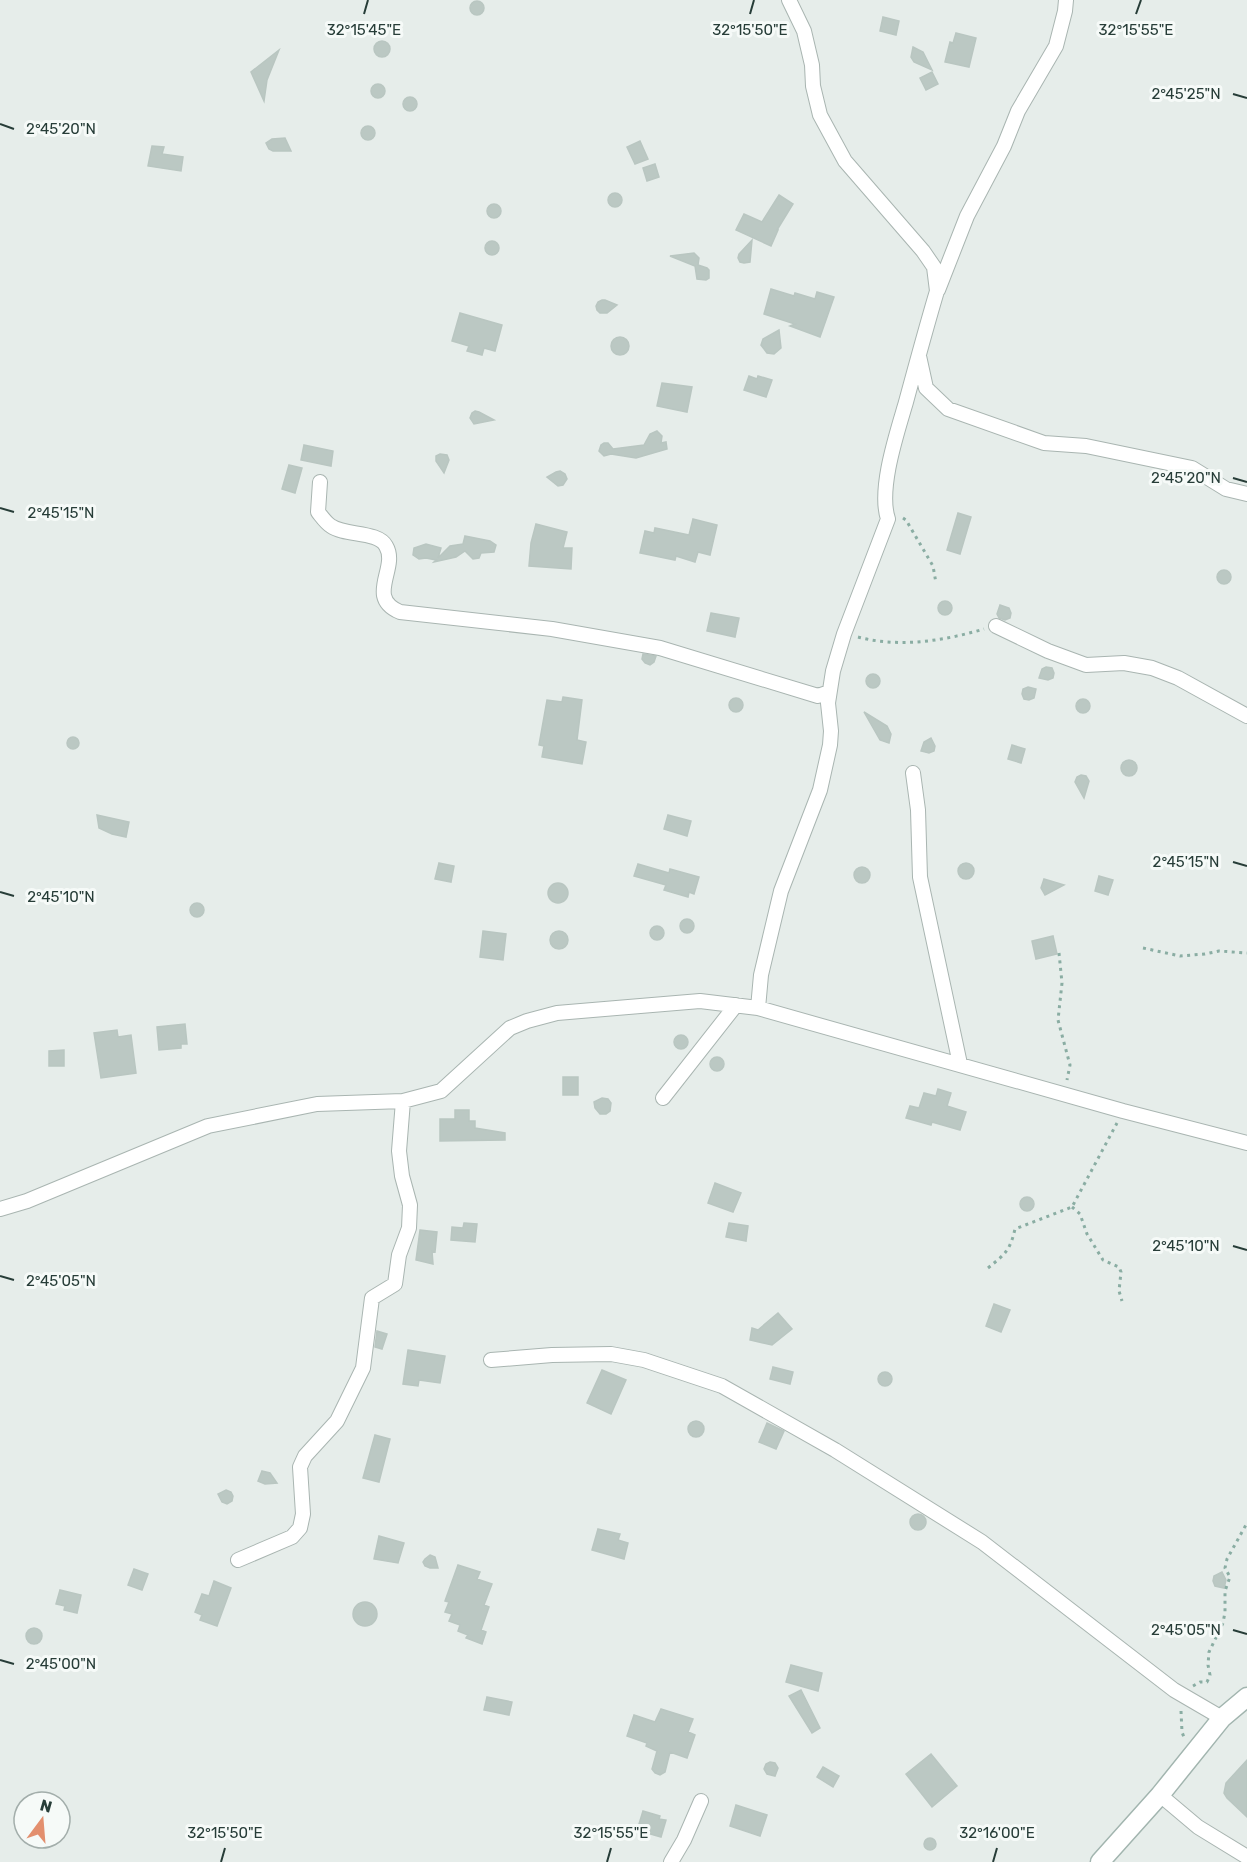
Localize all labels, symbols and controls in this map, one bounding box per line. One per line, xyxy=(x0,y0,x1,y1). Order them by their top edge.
text: 32°15'45"E xyxy=(327,21,401,39)
text: 32°15'50"E xyxy=(712,21,788,39)
text: 32°15'55"E xyxy=(1099,21,1173,39)
text: 2°45'25"N xyxy=(1151,85,1221,103)
text: 2°45'20"N xyxy=(26,120,96,138)
text: 2°45'20"N xyxy=(1151,469,1221,487)
text: 2°45'15"N xyxy=(28,504,94,522)
text: 2°45'15"N xyxy=(1153,853,1219,871)
text: 2°45'10"N xyxy=(27,888,95,906)
text: 2°45'10"N xyxy=(1152,1237,1220,1255)
text: 2°45'05"N xyxy=(26,1272,96,1290)
text: 2°45'05"N xyxy=(1151,1621,1221,1639)
text: 2°45'00"N xyxy=(26,1655,96,1673)
north arrow xyxy=(12,1790,72,1850)
text: N xyxy=(38,1795,54,1817)
text: 32°15'50"E xyxy=(187,1824,263,1842)
text: 32°15'55"E xyxy=(574,1824,648,1842)
text: 32°16'00"E xyxy=(959,1824,1035,1842)

